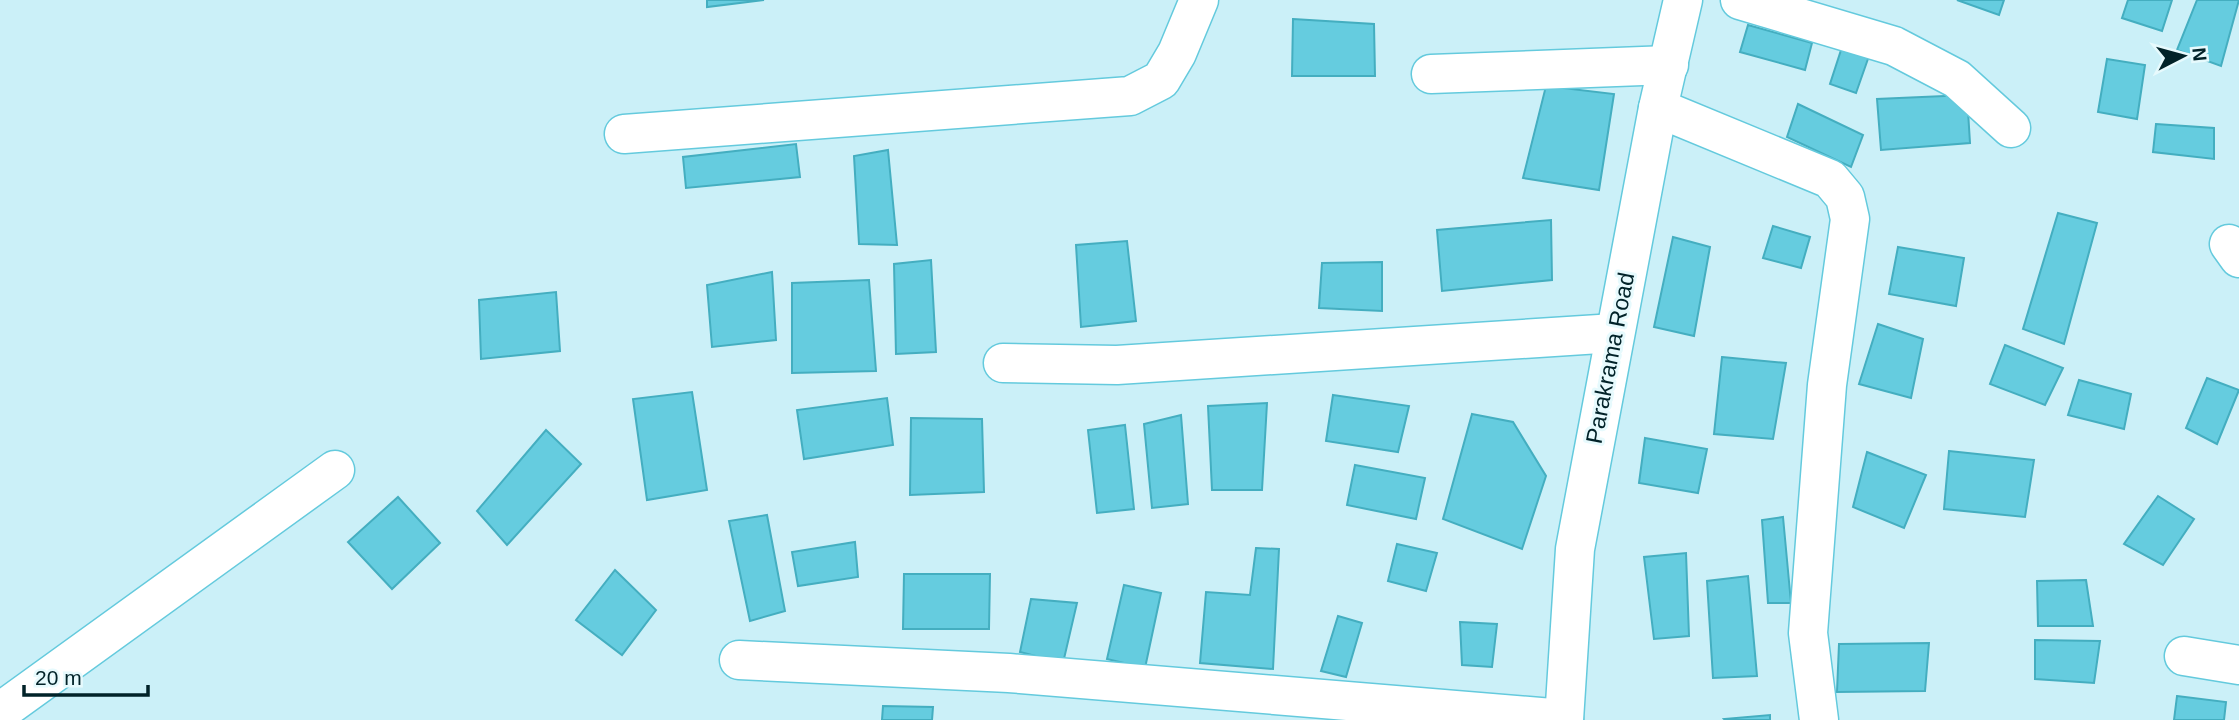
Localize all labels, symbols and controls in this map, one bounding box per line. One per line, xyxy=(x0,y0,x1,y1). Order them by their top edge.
north arrow xyxy=(2148,21,2218,91)
text: N xyxy=(2188,46,2211,62)
street label: Parakrama Road xyxy=(1581,270,1639,446)
scale bar xyxy=(24,654,149,698)
text: 20 m xyxy=(35,666,82,689)

